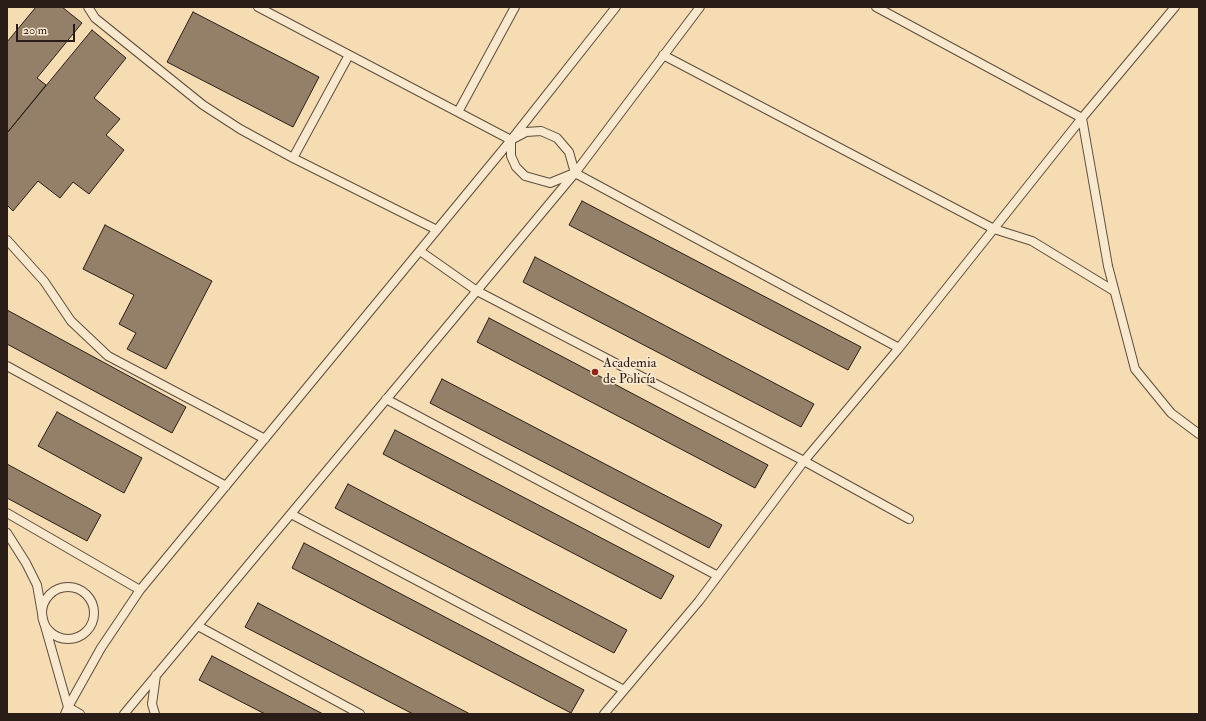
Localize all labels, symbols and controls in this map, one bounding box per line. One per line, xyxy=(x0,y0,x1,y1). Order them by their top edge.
scale bar xyxy=(18,16,77,42)
text: 20 m xyxy=(23,23,47,38)
place label: Academia de Policía xyxy=(603,356,656,388)
marker: Academia de Policía xyxy=(590,367,600,377)

